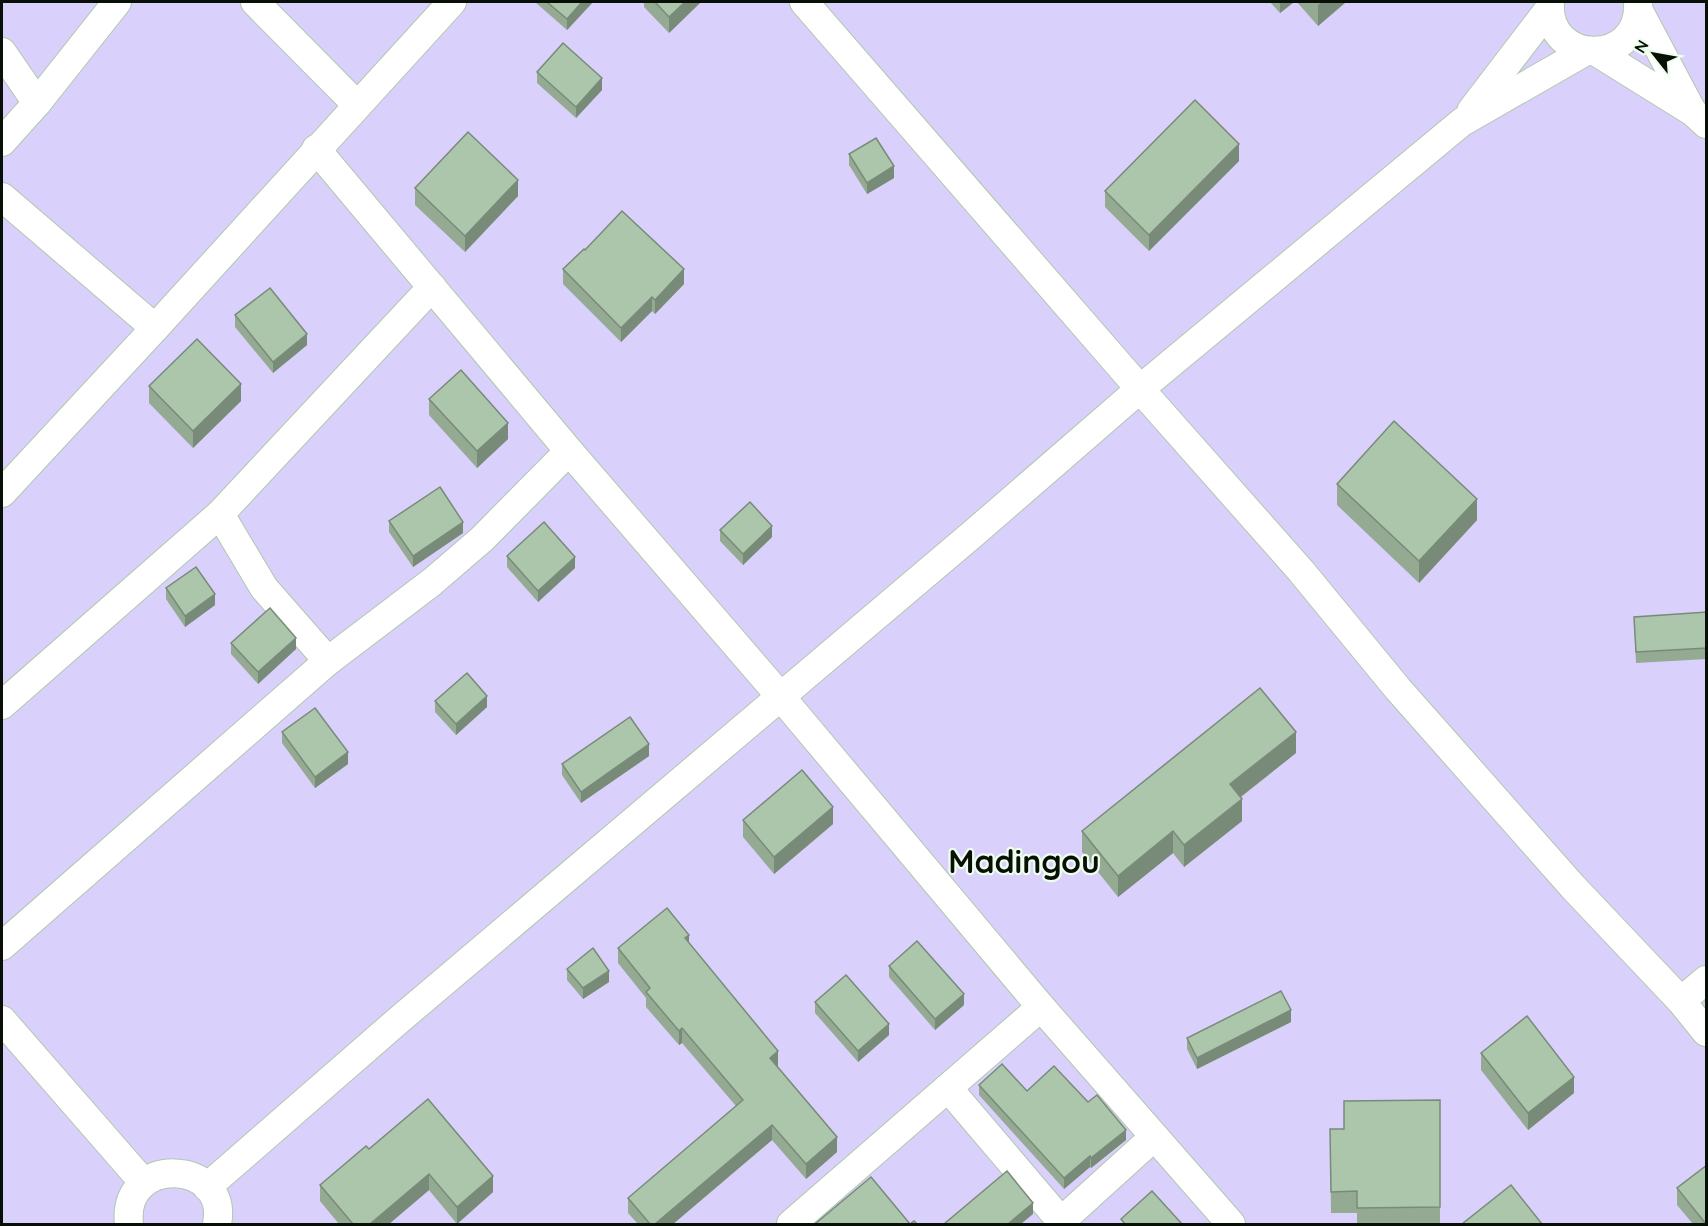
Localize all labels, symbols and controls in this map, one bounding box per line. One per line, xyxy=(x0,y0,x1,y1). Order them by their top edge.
north arrow xyxy=(1624,24,1684,84)
text: N xyxy=(1630,36,1653,56)
district label: Madingou xyxy=(948,841,1100,881)

